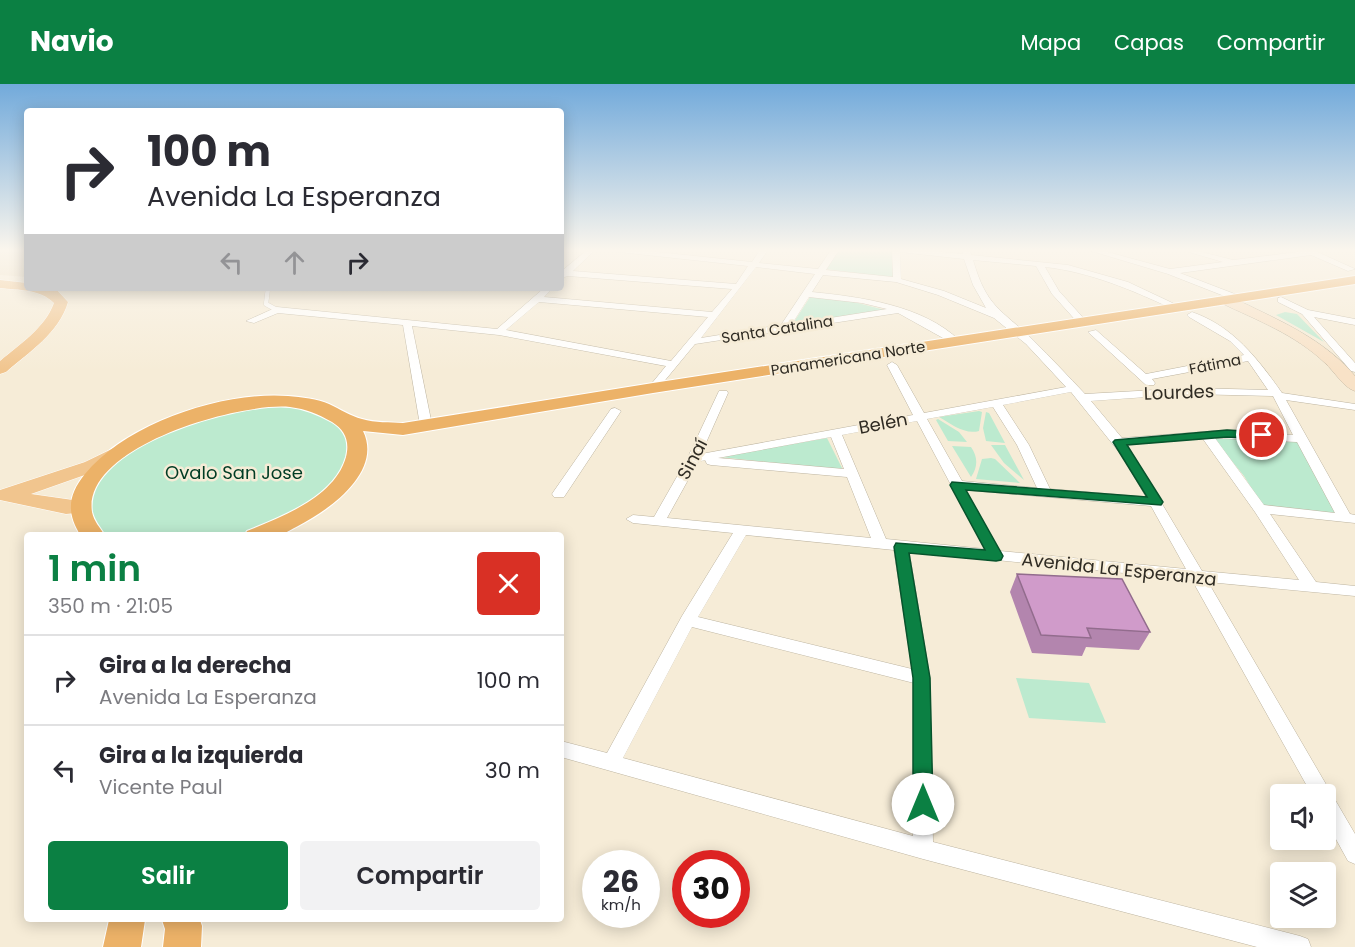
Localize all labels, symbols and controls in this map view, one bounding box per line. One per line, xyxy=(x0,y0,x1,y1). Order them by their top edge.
text: Navio xyxy=(30,22,114,61)
text: Mapa xyxy=(1020,28,1081,57)
text: Capas xyxy=(1114,28,1184,57)
text: Compartir xyxy=(1217,28,1325,57)
text: 100 m xyxy=(147,122,271,181)
icon: right xyxy=(48,132,126,210)
text: Avenida La Esperanza xyxy=(147,178,441,215)
icon: left xyxy=(215,246,248,279)
icon: ahead xyxy=(278,246,311,279)
icon: right xyxy=(341,246,374,279)
street label: Santa Catalina xyxy=(720,310,834,348)
street label: Panamericana Norte xyxy=(769,335,927,381)
street label: Fátima xyxy=(1187,349,1243,379)
street label: Lourdes xyxy=(1143,378,1215,406)
street label: Belén xyxy=(856,406,910,440)
pin xyxy=(1236,409,1287,460)
icon: arrive xyxy=(1245,418,1278,451)
street label: Sinaí xyxy=(671,434,713,484)
park label: Ovalo San Jose xyxy=(165,460,303,485)
text: 1 min xyxy=(48,543,141,594)
street label: Avenida La Esperanza xyxy=(1020,546,1218,592)
button: close xyxy=(477,552,540,615)
text: 350 m · 21:05 xyxy=(48,592,173,620)
text: Gira a la derecha xyxy=(99,650,292,681)
icon: right xyxy=(48,664,81,697)
text: 100 m xyxy=(477,665,540,696)
text: Avenida La Esperanza xyxy=(99,683,317,711)
text: Gira a la izquierda xyxy=(99,740,303,771)
icon: left xyxy=(48,754,81,787)
text: 30 m xyxy=(485,755,540,786)
position arrow xyxy=(891,772,955,836)
text: Vicente Paul xyxy=(99,773,223,801)
map controls xyxy=(1270,784,1336,928)
button: sound xyxy=(1270,784,1336,850)
button: Salir xyxy=(48,841,288,910)
button: Compartir xyxy=(300,841,540,910)
speed limit sign: 30 xyxy=(672,850,750,928)
text: 26 xyxy=(603,860,639,903)
button: layers xyxy=(1270,862,1336,928)
text: km/h xyxy=(601,894,641,915)

